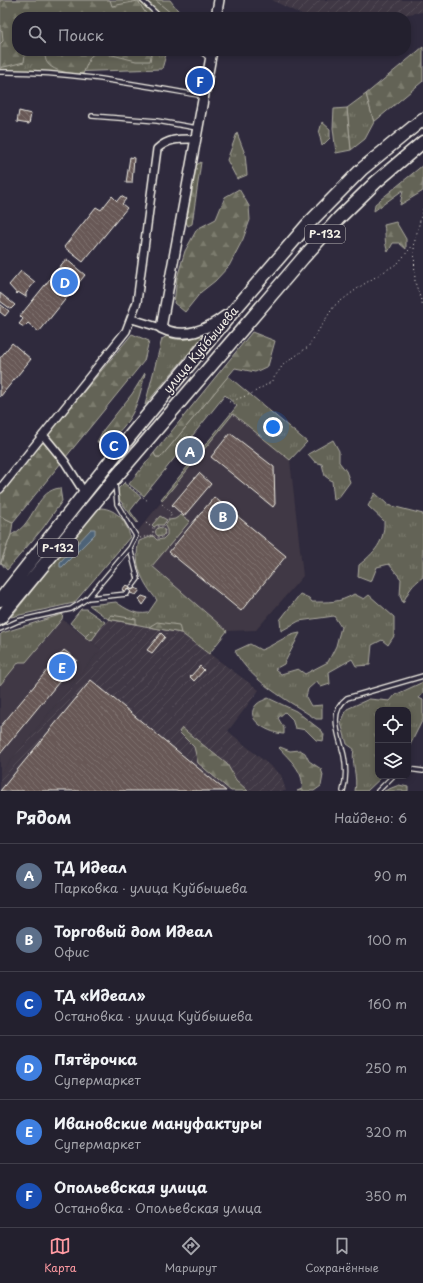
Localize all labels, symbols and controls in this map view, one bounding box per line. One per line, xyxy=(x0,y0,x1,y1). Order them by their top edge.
search box xyxy=(12,12,411,56)
icon: search xyxy=(26,23,48,45)
text: Поиск xyxy=(58,23,104,46)
pin: F xyxy=(187,66,213,96)
road number: Р-132 xyxy=(305,225,345,243)
pin: D xyxy=(52,267,78,297)
street label: улица Куйбышева xyxy=(158,302,242,397)
your location xyxy=(263,417,283,437)
pin: C xyxy=(101,430,127,460)
pin: A xyxy=(177,436,203,466)
pin: B xyxy=(210,501,236,531)
road number: Р-132 xyxy=(38,539,78,557)
pin: E xyxy=(49,652,75,682)
map controls xyxy=(375,707,411,779)
button: locate xyxy=(375,707,411,743)
button: layers xyxy=(375,743,411,779)
text: Рядом xyxy=(16,804,71,830)
text: Найдено: 6 xyxy=(334,808,407,827)
text: ТД Идеал xyxy=(54,855,127,878)
text: A xyxy=(24,866,34,885)
text: 90 m xyxy=(374,866,407,885)
text: Парковка · улица Куйбышева xyxy=(54,878,247,897)
text: Торговый дом Идеал xyxy=(54,919,213,942)
text: B xyxy=(25,930,33,949)
text: 100 m xyxy=(367,930,407,949)
text: Офис xyxy=(54,942,89,961)
text: ТД «Идеал» xyxy=(54,983,146,1006)
text: C xyxy=(24,994,34,1013)
text: 160 m xyxy=(368,994,407,1013)
text: Остановка · улица Куйбышева xyxy=(54,1006,253,1025)
text: Пятёрочка xyxy=(54,1047,137,1070)
text: D xyxy=(24,1058,34,1077)
text: 250 m xyxy=(365,1058,407,1077)
text: Супермаркет xyxy=(54,1070,141,1089)
text: Ивановские мануфактуры xyxy=(54,1111,262,1134)
text: E xyxy=(25,1122,33,1141)
text: 320 m xyxy=(365,1122,407,1141)
text: Супермаркет xyxy=(54,1134,141,1153)
text: Опольевская улица xyxy=(54,1175,207,1198)
text: F xyxy=(25,1186,33,1205)
text: 350 m xyxy=(365,1186,407,1205)
text: Остановка · Опольевская улица xyxy=(54,1198,262,1217)
tab: Карта xyxy=(44,1235,76,1276)
tab: Маршрут xyxy=(165,1235,217,1276)
tab: Сохранённые xyxy=(305,1235,379,1276)

